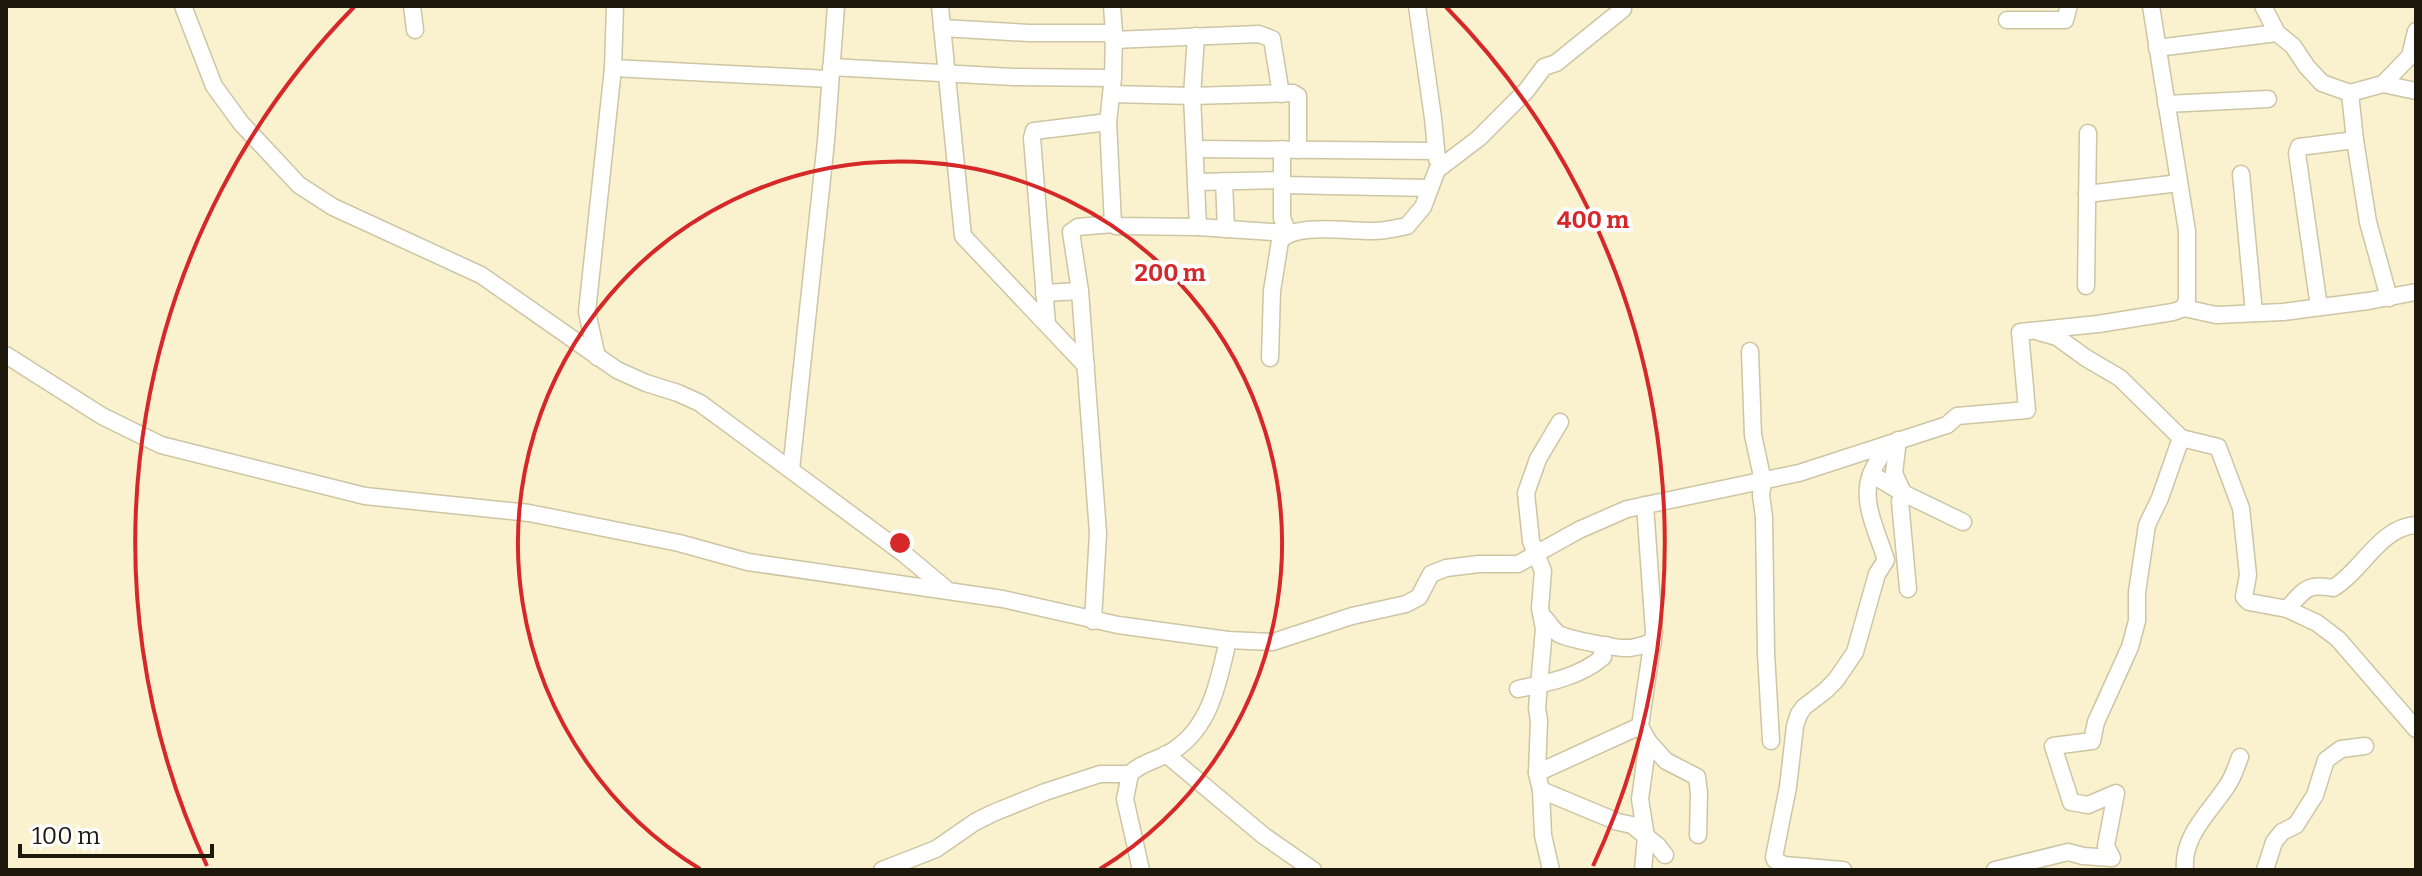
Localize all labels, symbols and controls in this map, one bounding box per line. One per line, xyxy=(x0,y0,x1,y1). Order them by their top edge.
text: 400 m xyxy=(1557,206,1629,234)
text: 200 m xyxy=(1134,259,1206,287)
centre of rings xyxy=(886,529,914,557)
scale bar xyxy=(20,808,212,858)
text: 100 m xyxy=(32,822,100,850)

